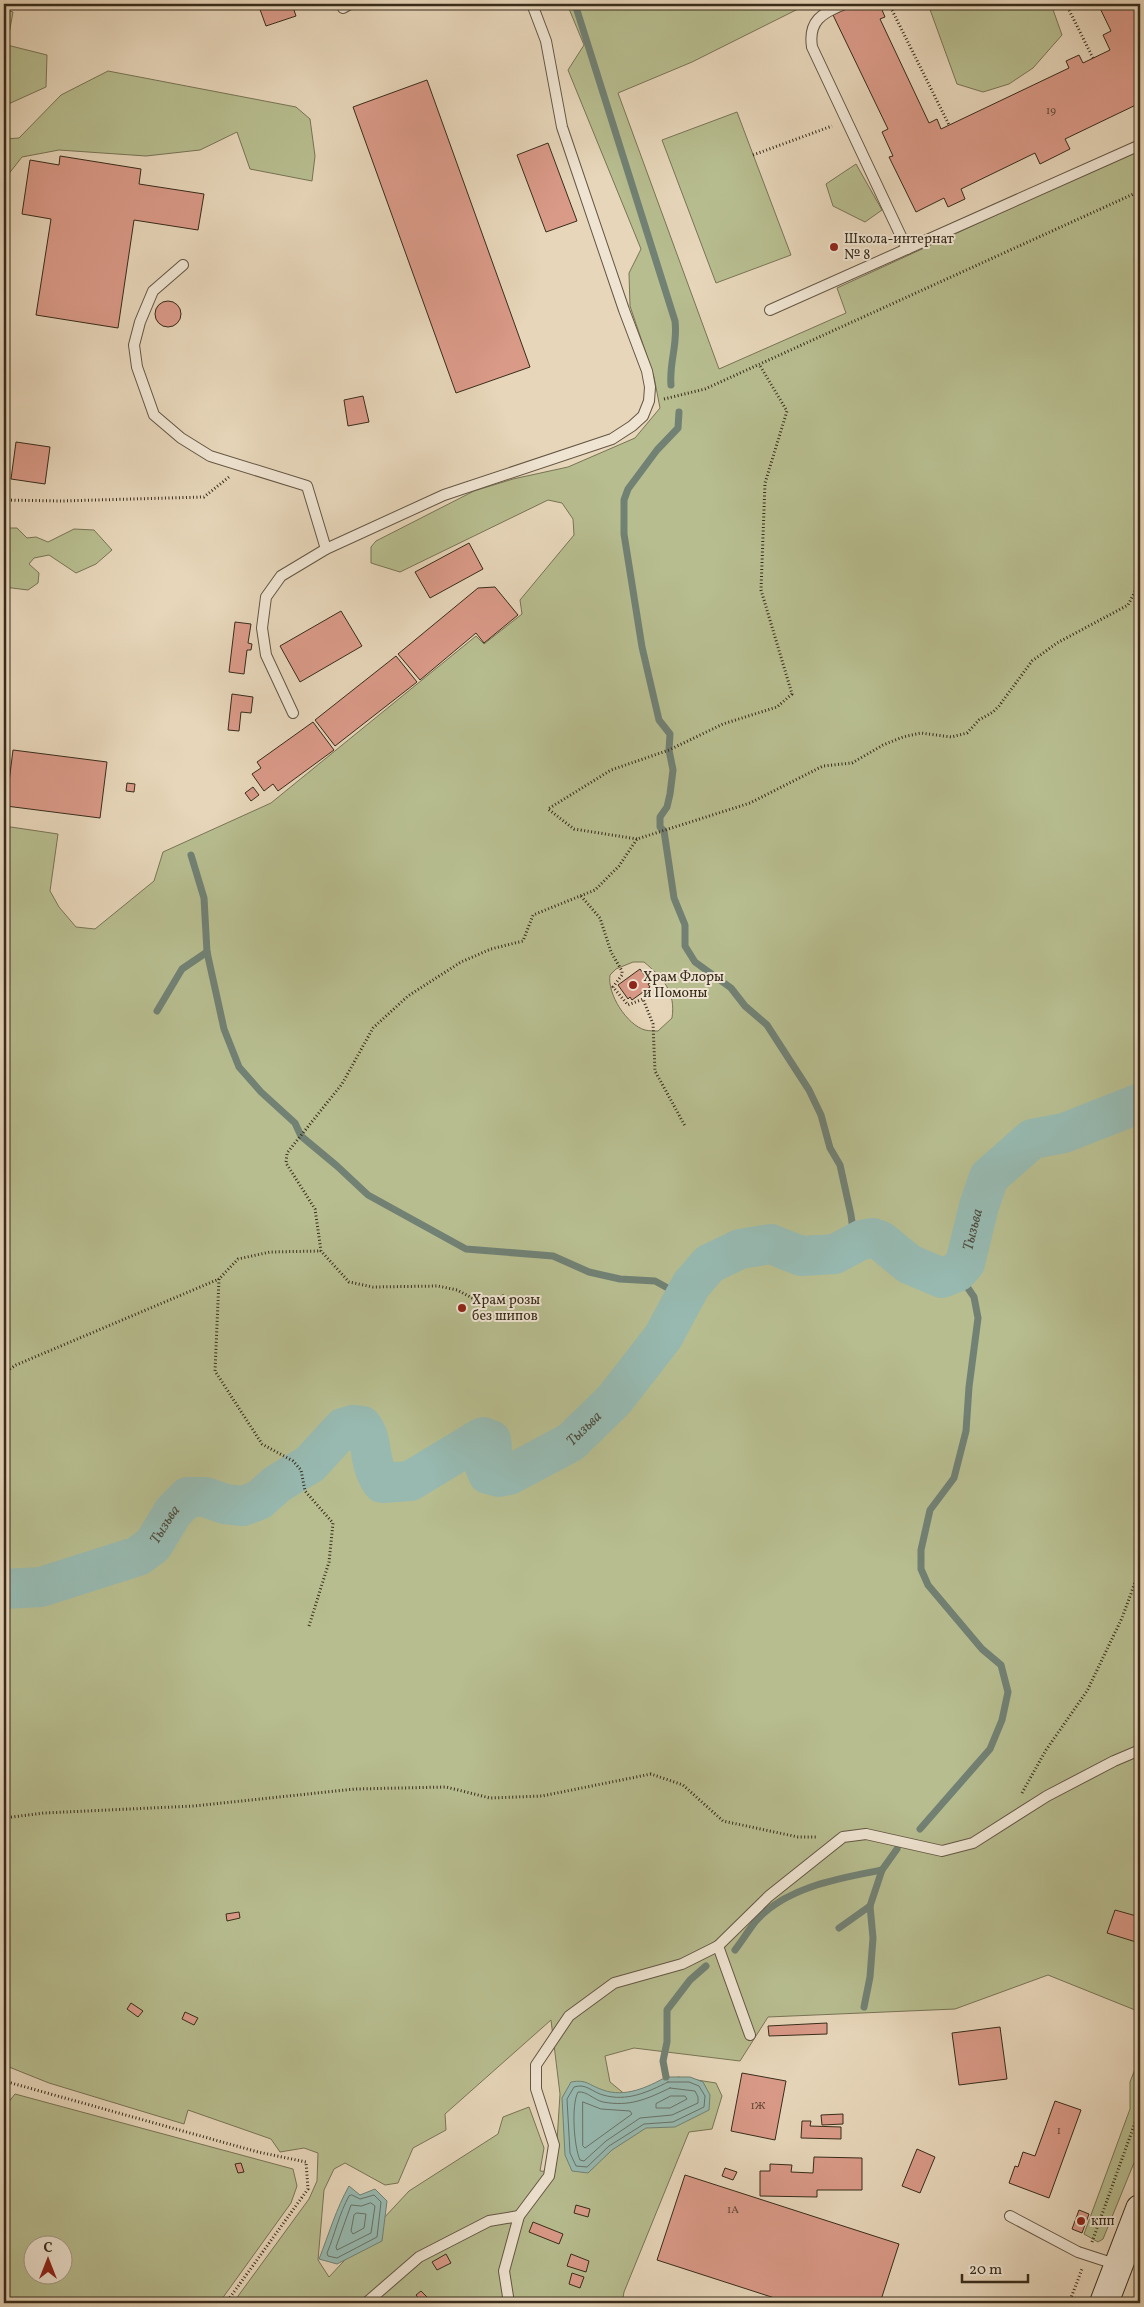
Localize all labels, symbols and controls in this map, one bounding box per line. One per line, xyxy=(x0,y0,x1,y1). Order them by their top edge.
house number: 19 xyxy=(1046,104,1056,119)
place label: Школа-интернат № 8 xyxy=(844,230,954,265)
marker: Школа-интернат № 8 xyxy=(828,241,840,253)
place label: Храм Флоры и Помоны xyxy=(643,968,724,1003)
marker: Храм Флоры и Помоны xyxy=(627,979,639,991)
water label: Тызьва xyxy=(958,1207,988,1253)
place label: Храм розы без шипов xyxy=(472,1291,540,1326)
marker: Храм розы без шипов xyxy=(456,1302,468,1314)
water label: Тызьва xyxy=(562,1407,607,1451)
water label: Тызьва xyxy=(145,1500,185,1548)
house number: 1Ж xyxy=(751,2099,766,2114)
house number: 1 xyxy=(1057,2124,1061,2139)
house number: 1А xyxy=(727,2203,739,2218)
place label: кпп xyxy=(1091,2212,1115,2231)
marker: кпп xyxy=(1075,2215,1087,2227)
north arrow xyxy=(22,2234,72,2284)
text: С xyxy=(43,2239,53,2258)
scale bar xyxy=(962,2252,1028,2284)
text: 20 m xyxy=(969,2260,1002,2281)

